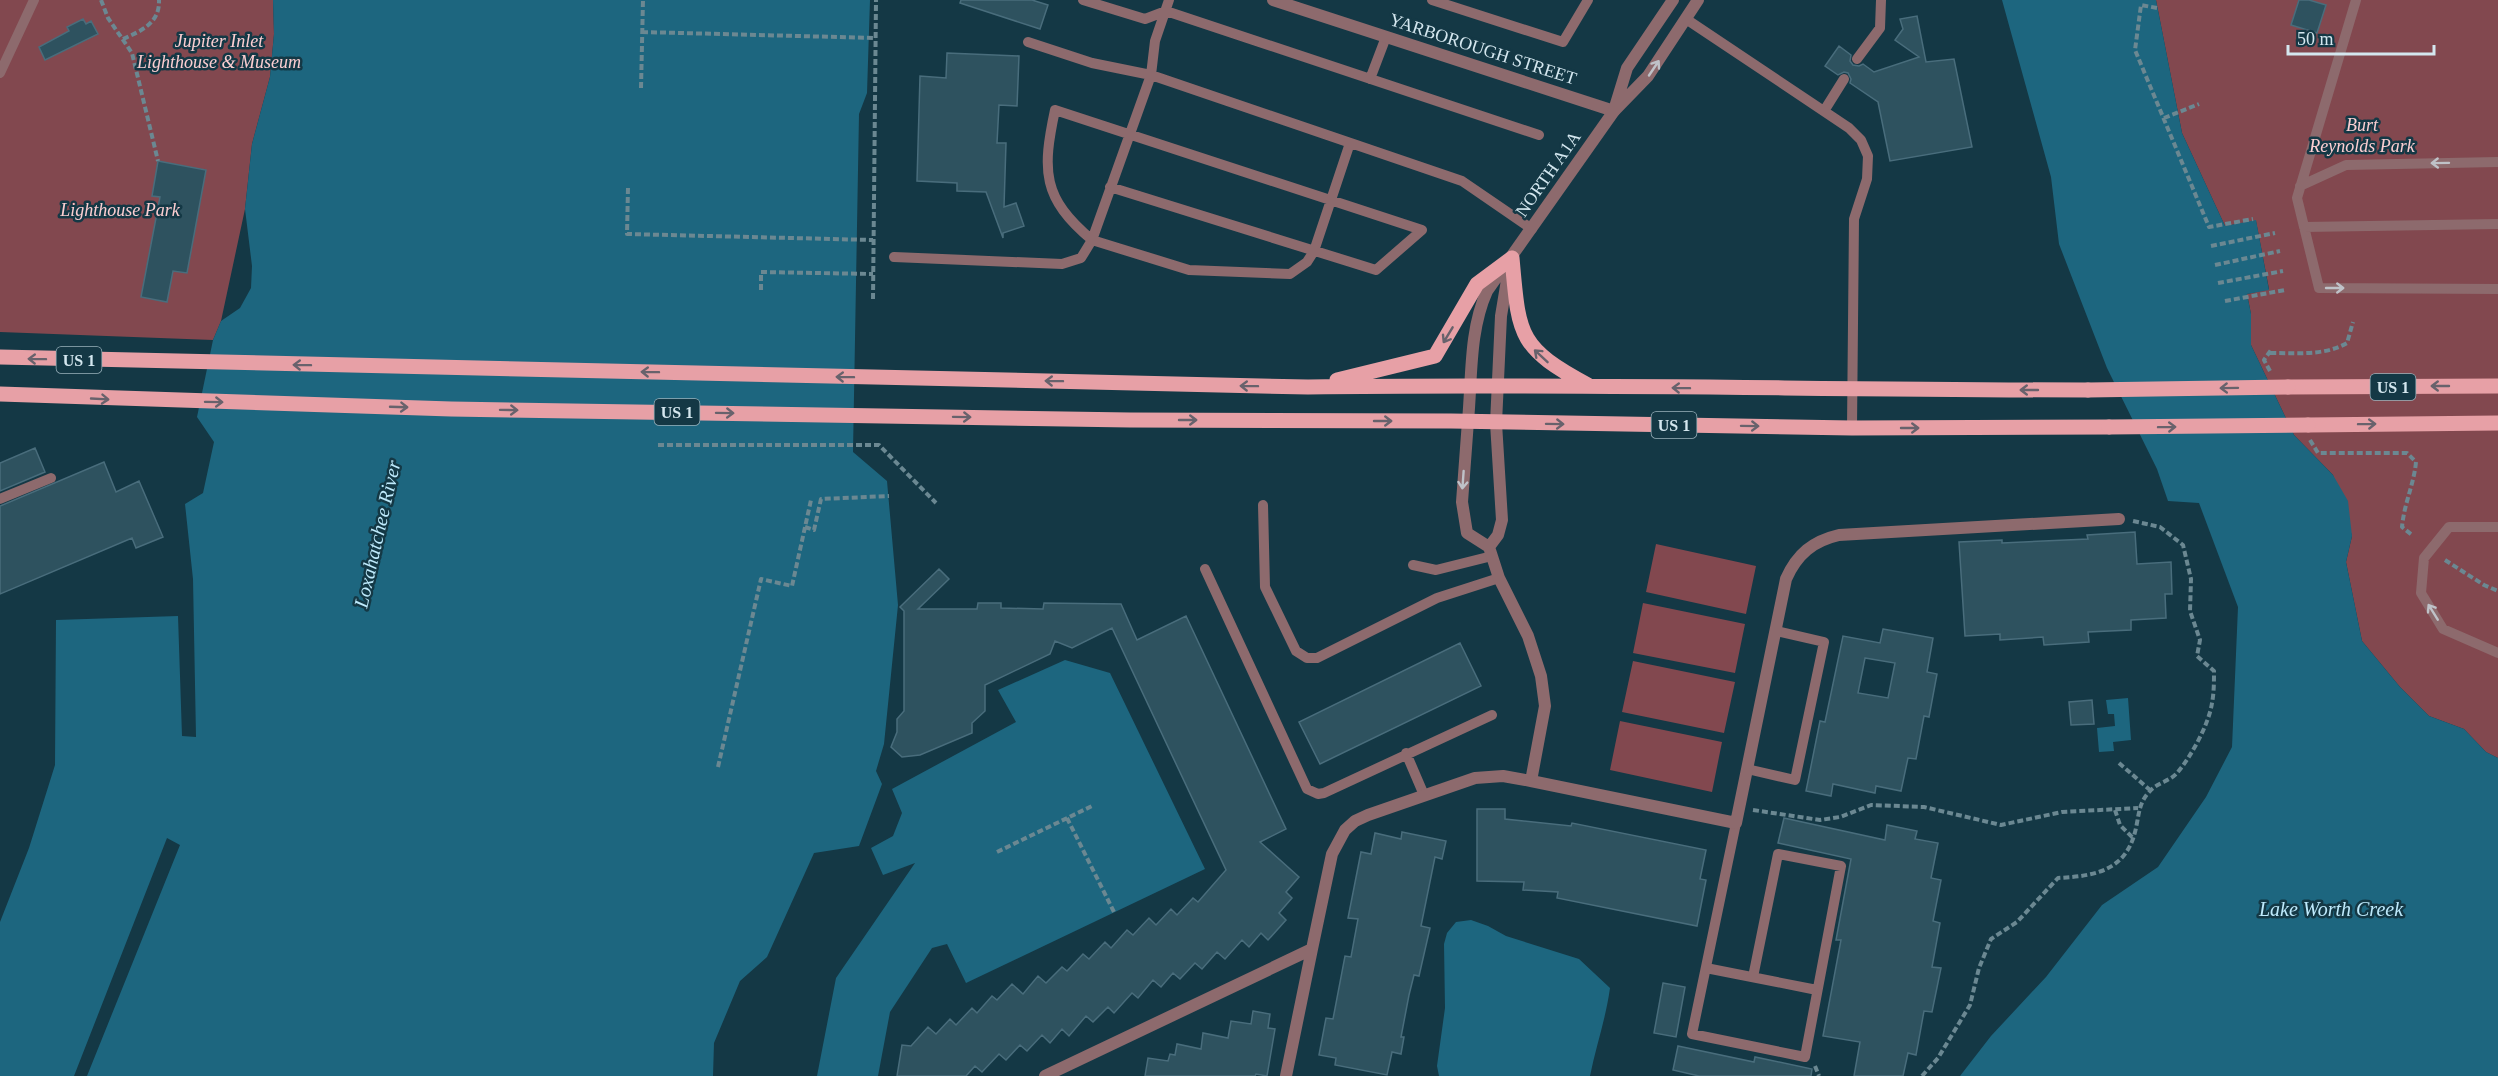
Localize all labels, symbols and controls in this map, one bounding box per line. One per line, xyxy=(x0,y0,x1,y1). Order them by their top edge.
street label: YARBOROUGH STREET xyxy=(1387,9,1579,89)
scale bar xyxy=(2288,18,2434,56)
text: 50 m xyxy=(2297,29,2334,49)
park label: Jupiter Inlet Lighthouse & Museum xyxy=(136,31,301,72)
one-way arrow xyxy=(1648,60,1660,77)
park label: Burt Reynolds Park xyxy=(2308,115,2416,156)
street label: NORTH A1A xyxy=(1511,128,1585,220)
one-way arrow xyxy=(2430,157,2450,169)
park label: Lighthouse Park xyxy=(59,200,181,220)
one-way arrow xyxy=(2324,282,2344,294)
one-way arrow xyxy=(1442,326,1454,343)
road number: US 1 xyxy=(56,347,101,373)
one-way arrow xyxy=(1534,349,1549,363)
one-way arrow xyxy=(27,353,47,364)
one-way arrow xyxy=(293,359,313,371)
one-way arrow xyxy=(641,367,661,378)
one-way arrow xyxy=(836,371,856,382)
road number: US 1 xyxy=(2370,374,2416,400)
one-way arrow xyxy=(1045,376,1065,387)
one-way arrow xyxy=(1240,380,1260,391)
one-way arrow xyxy=(2430,381,2450,392)
one-way arrow xyxy=(1672,382,1692,394)
one-way arrow xyxy=(2220,382,2240,394)
one-way arrow xyxy=(2020,384,2040,396)
one-way arrow xyxy=(90,393,110,404)
one-way arrow xyxy=(204,397,224,408)
road number: US 1 xyxy=(654,399,700,425)
one-way arrow xyxy=(389,402,409,413)
one-way arrow xyxy=(499,404,519,416)
one-way arrow xyxy=(715,407,735,419)
one-way arrow xyxy=(951,411,971,422)
road number: US 1 xyxy=(1652,412,1696,438)
one-way arrow xyxy=(1178,414,1198,426)
one-way arrow xyxy=(1373,415,1393,426)
one-way arrow xyxy=(1544,418,1564,429)
one-way arrow xyxy=(2356,418,2376,430)
one-way arrow xyxy=(1739,421,1759,432)
one-way arrow xyxy=(2157,421,2177,433)
one-way arrow xyxy=(1900,422,1920,434)
water label: Loxahatchee River xyxy=(349,458,405,611)
one-way arrow xyxy=(1458,469,1469,489)
one-way arrow xyxy=(2426,604,2439,621)
water label: Lake Worth Creek xyxy=(2258,898,2404,920)

